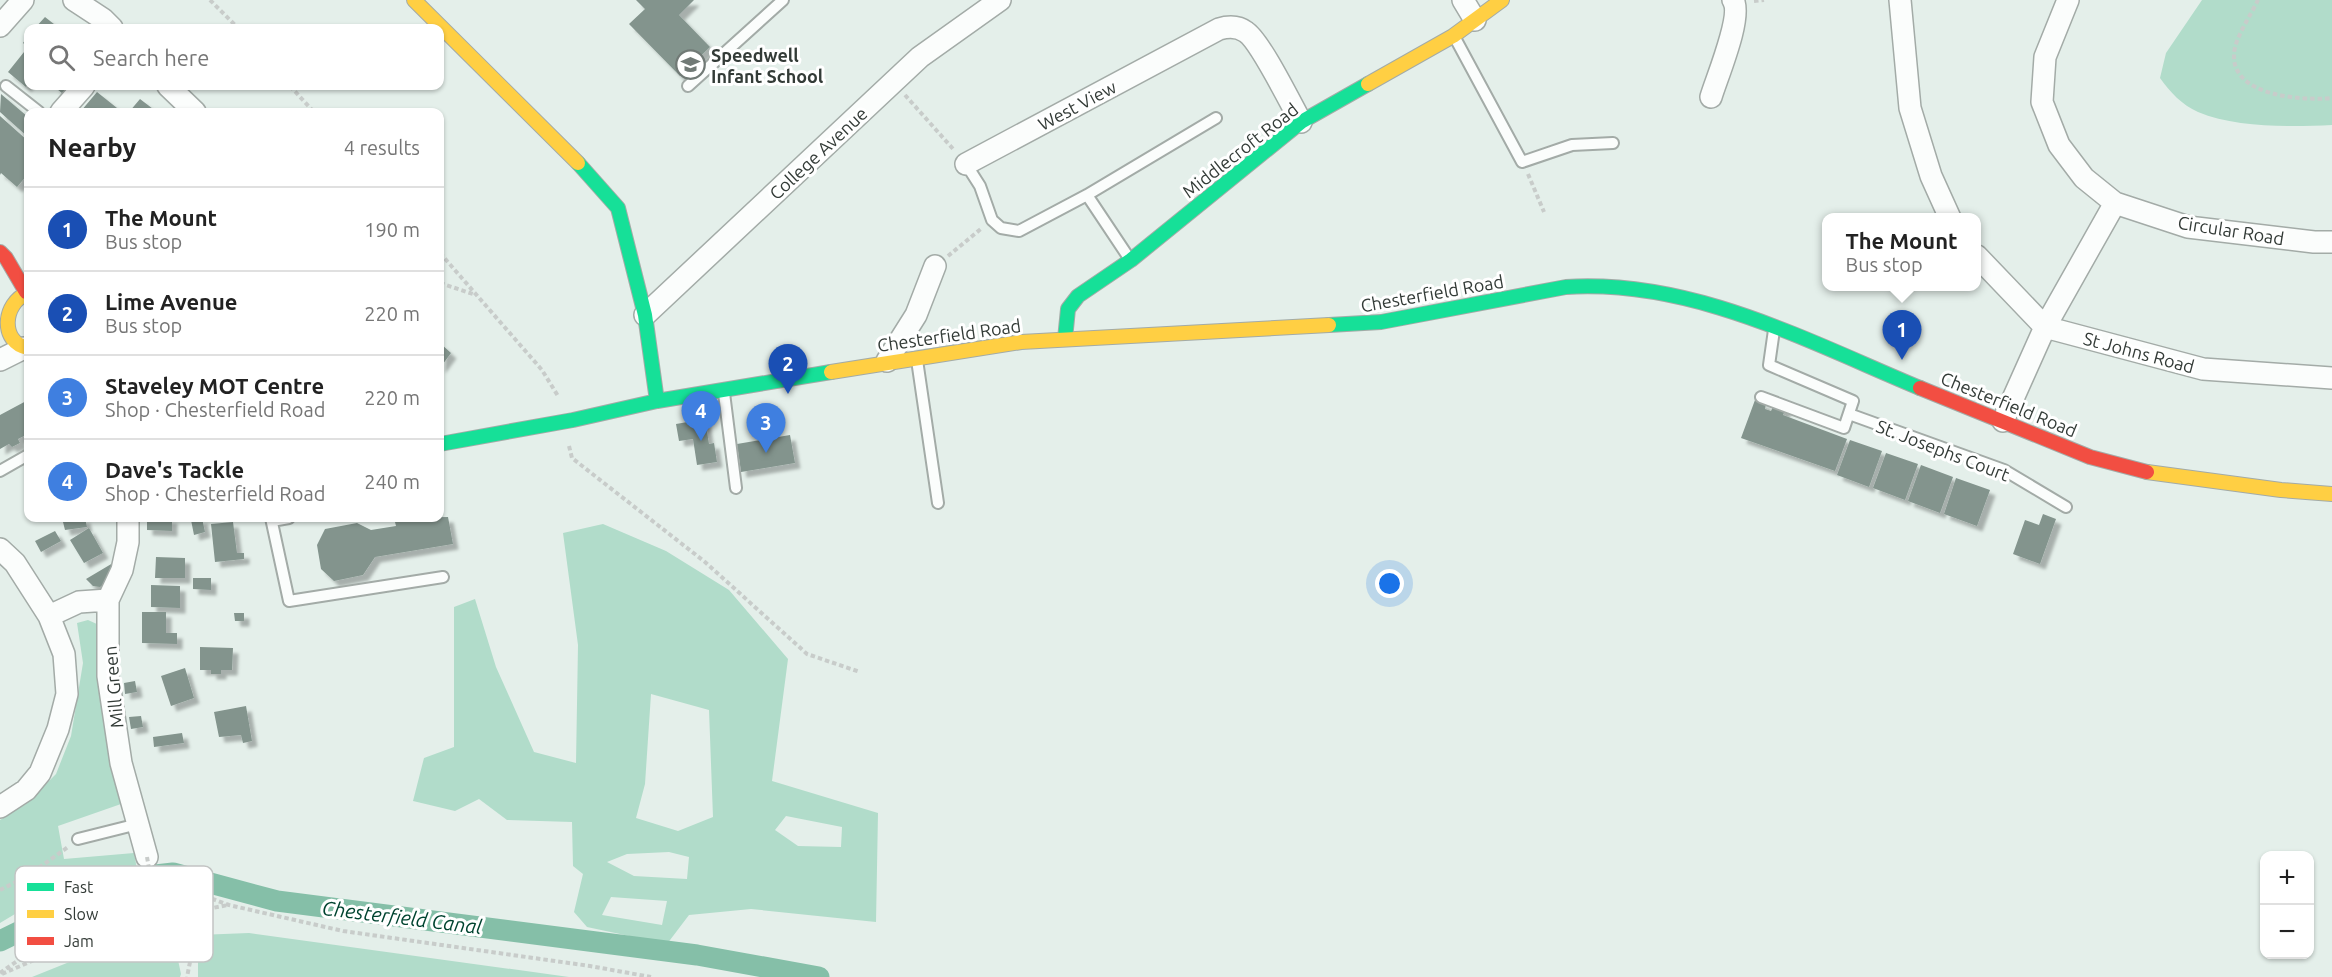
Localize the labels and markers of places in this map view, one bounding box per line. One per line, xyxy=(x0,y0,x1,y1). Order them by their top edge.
place label: Speedwell Infant School xyxy=(711,45,824,86)
school or university icon: Speedwell Infant School xyxy=(674,49,706,81)
pin: 1 xyxy=(1882,310,1922,360)
pin: 2 xyxy=(768,344,808,394)
pin: 4 xyxy=(682,392,720,441)
pin: 3 xyxy=(746,404,786,453)

